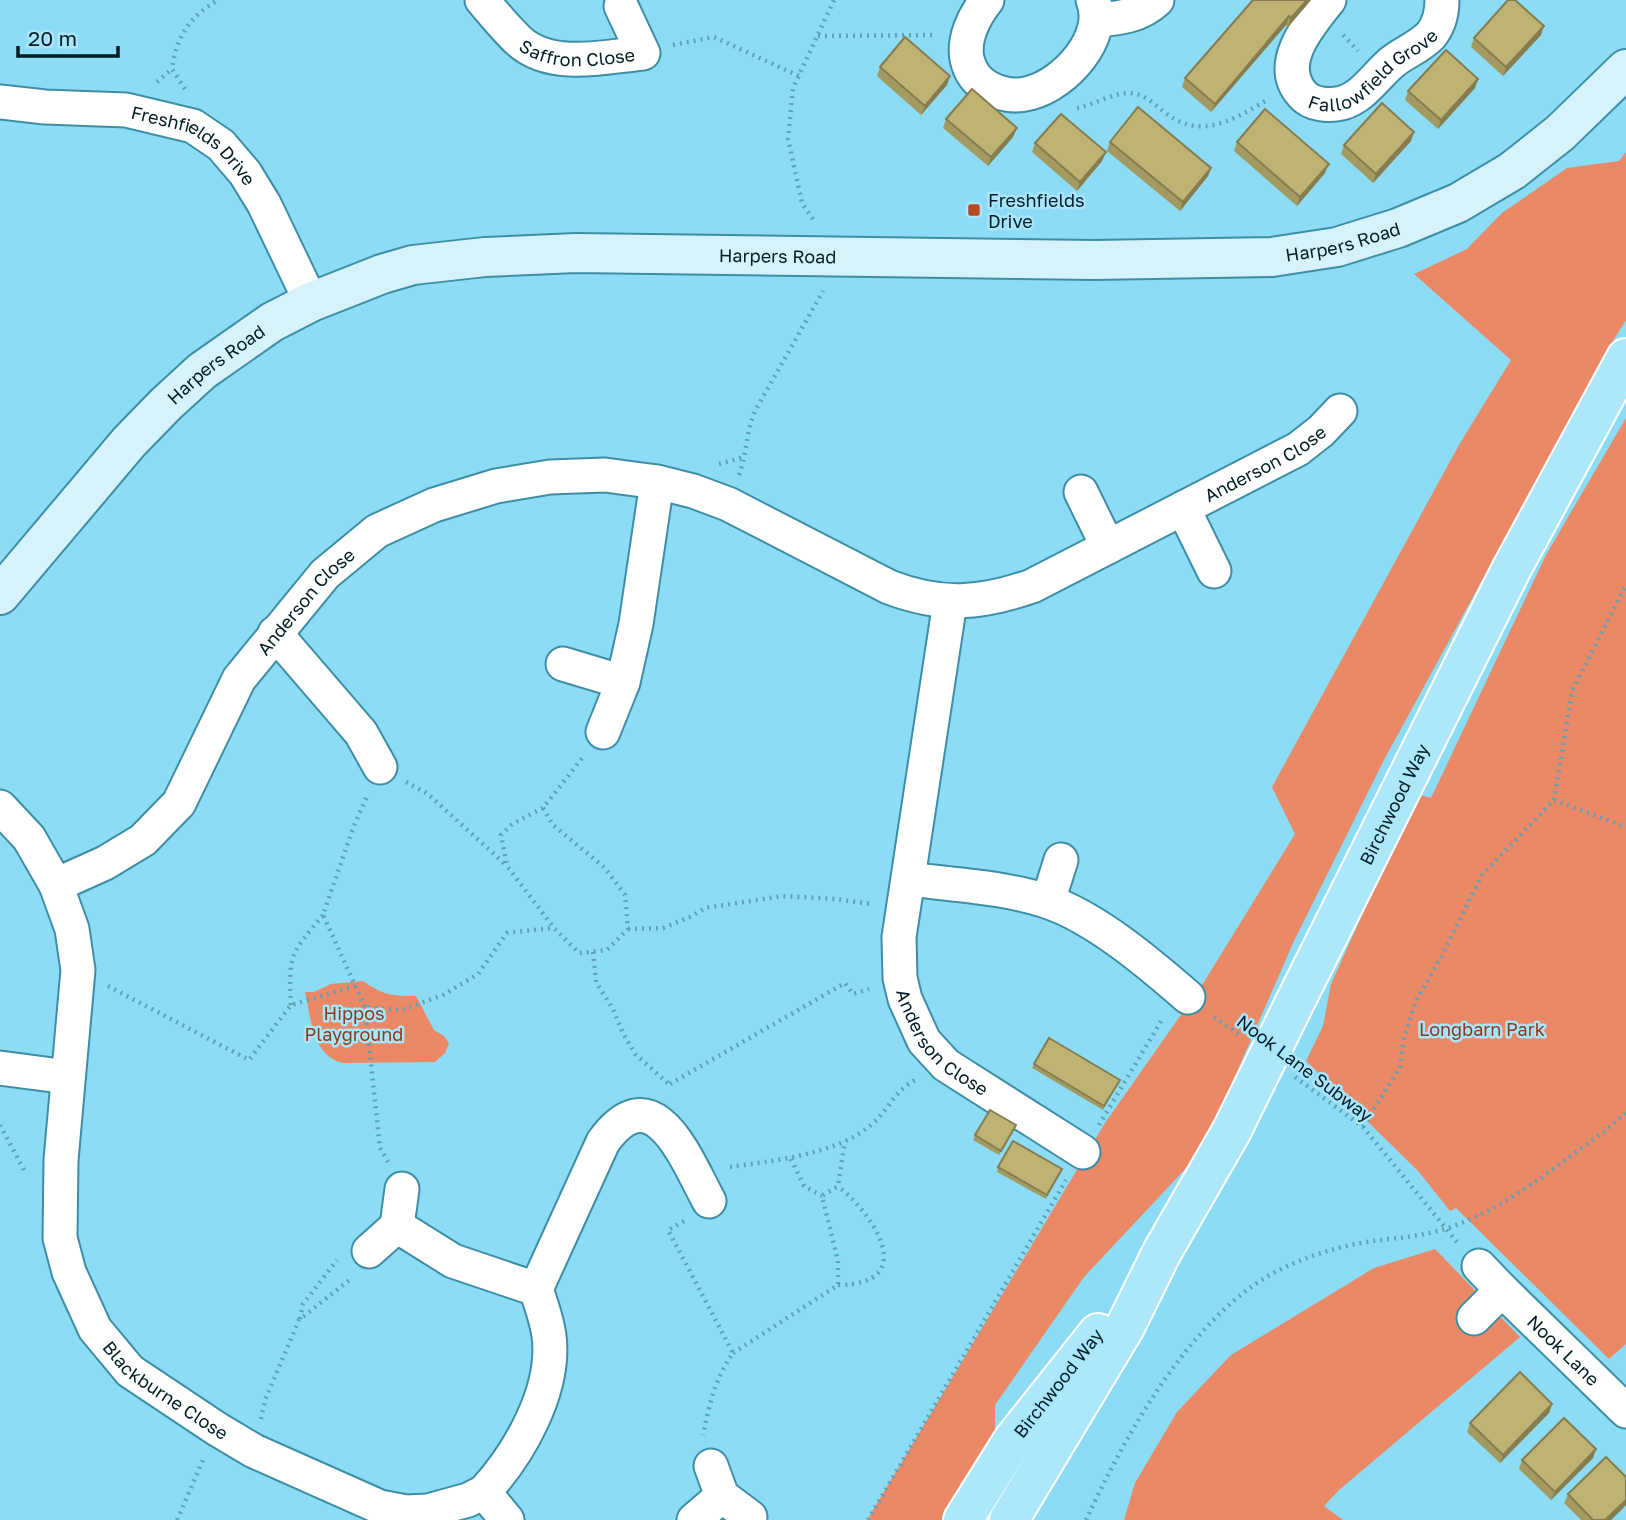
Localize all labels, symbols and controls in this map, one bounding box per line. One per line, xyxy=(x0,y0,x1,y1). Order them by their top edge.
scale bar xyxy=(18,14,117,58)
street label: Fallowfield Grove xyxy=(1306,24,1442,116)
text: 20 m xyxy=(28,25,77,51)
street label: Saffron Close xyxy=(515,34,636,70)
street label: Freshfields Drive xyxy=(129,101,261,189)
place label: Freshfields Drive xyxy=(988,189,1085,232)
marker: Freshfields Drive xyxy=(966,202,982,218)
street label: Harpers Road xyxy=(1284,217,1403,266)
street label: Harpers Road xyxy=(719,244,837,268)
street label: Harpers Road xyxy=(162,320,269,409)
street label: Anderson Close xyxy=(1201,420,1330,506)
street label: Anderson Close xyxy=(252,543,359,659)
street label: Birchwood Way xyxy=(1354,740,1433,868)
street label: Anderson Close xyxy=(892,987,992,1100)
park label: Hippos Playground xyxy=(305,1002,403,1045)
street label: Nook Lane Subway xyxy=(1233,1010,1377,1126)
park label: Longbarn Park xyxy=(1419,1018,1545,1040)
street label: Nook Lane xyxy=(1523,1310,1604,1390)
street label: Birchwood Way xyxy=(1009,1324,1107,1442)
street label: Blackburne Close xyxy=(99,1336,232,1444)

